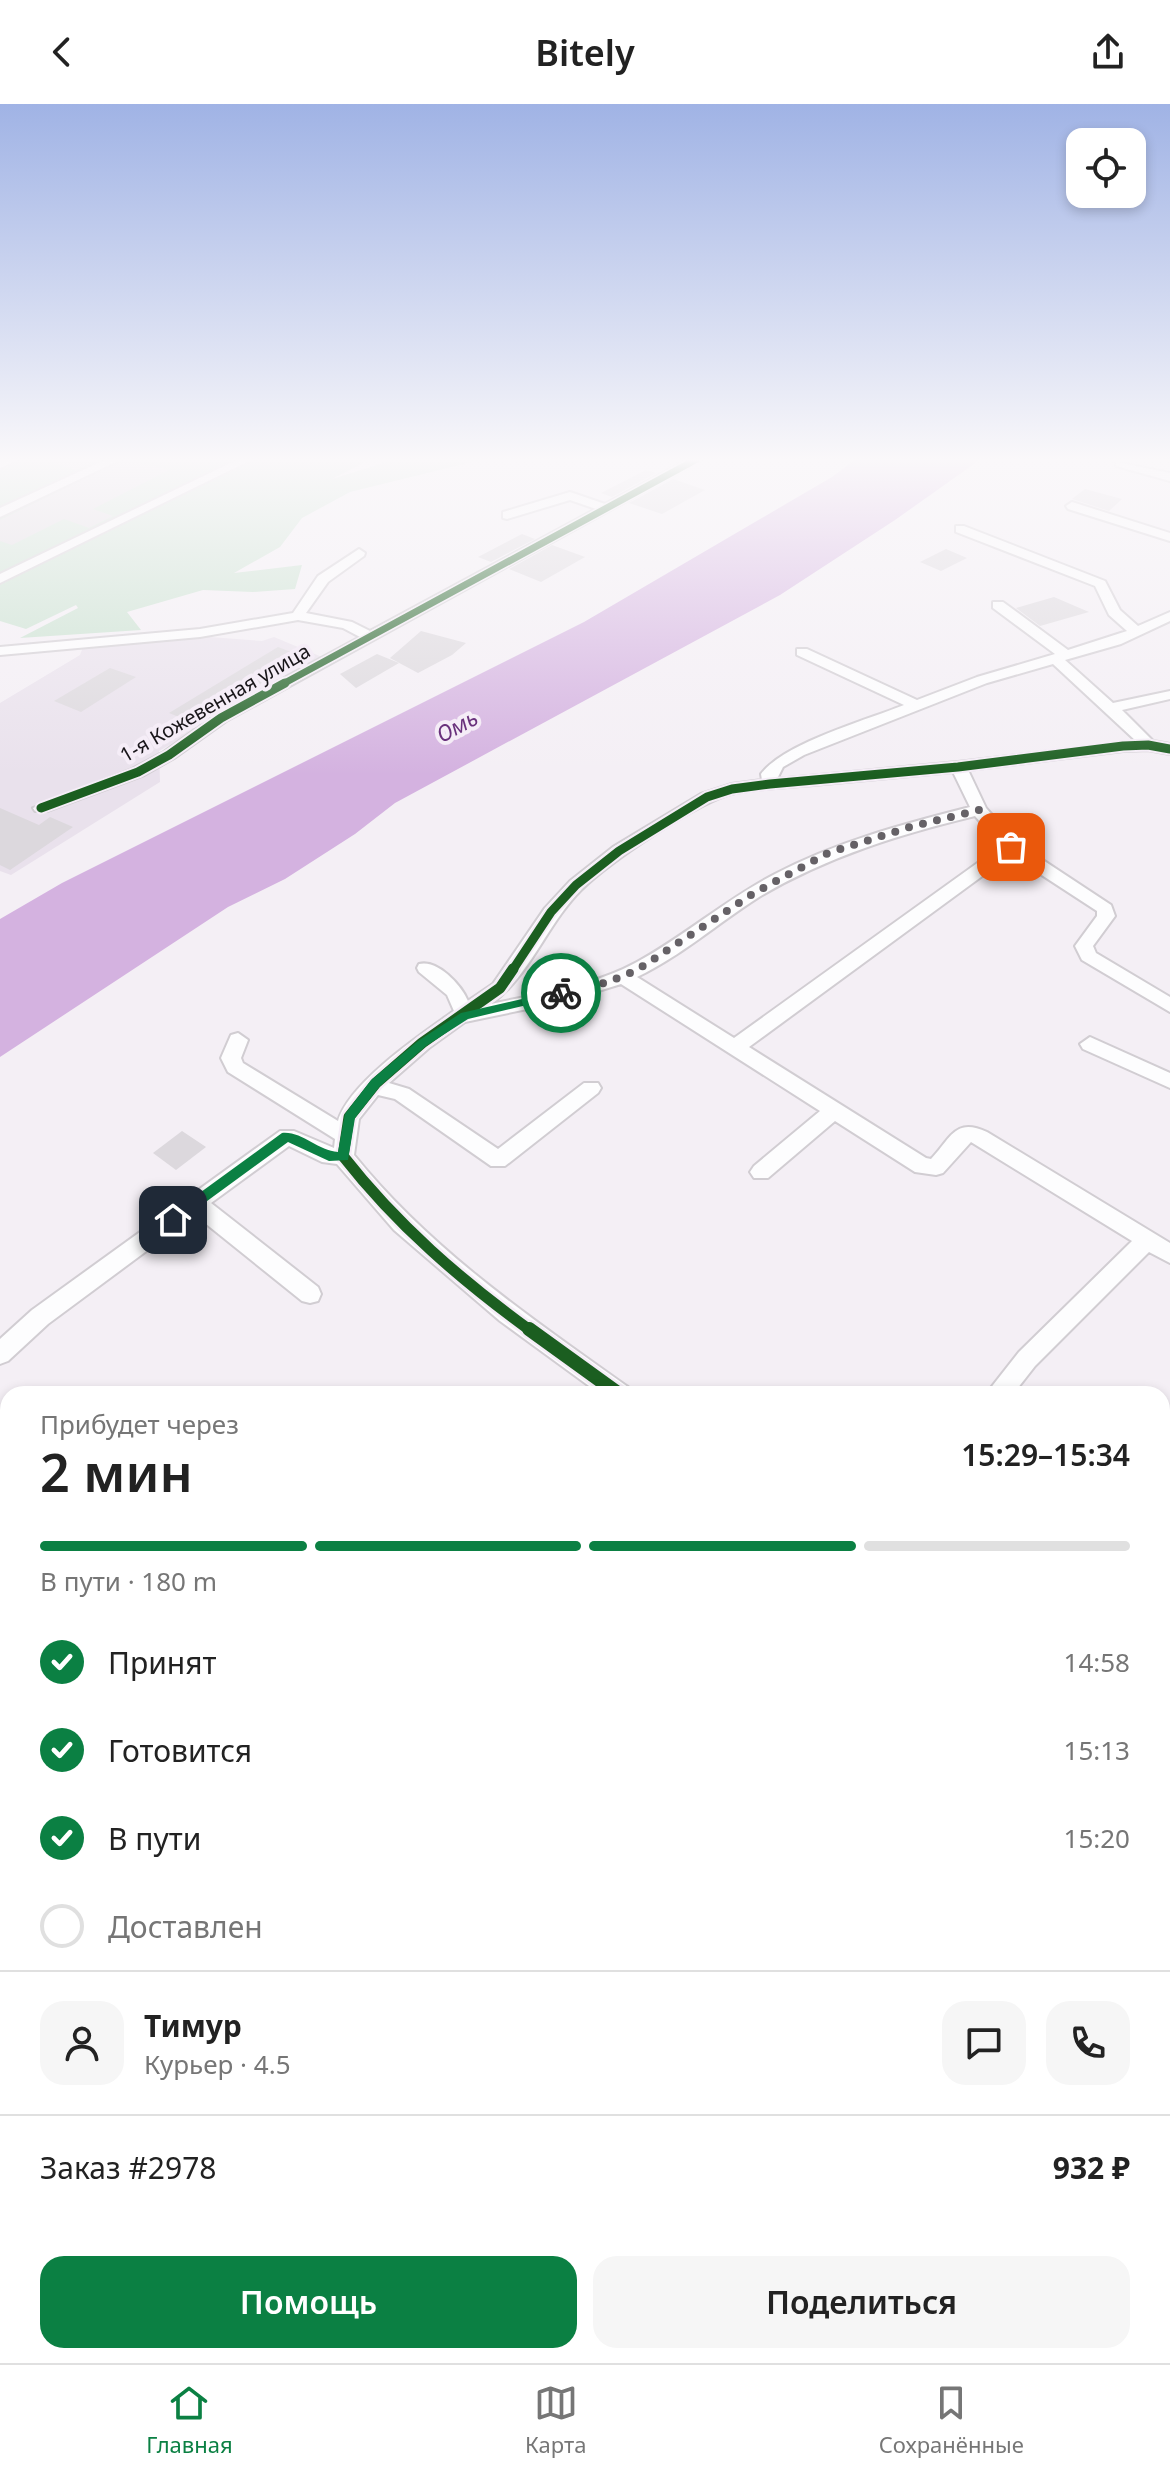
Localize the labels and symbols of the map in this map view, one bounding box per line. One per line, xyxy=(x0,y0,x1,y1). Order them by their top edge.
street label: 1-я Кожевенная улица xyxy=(115,637,315,768)
water label: Омь xyxy=(430,702,483,748)
pin xyxy=(977,813,1045,881)
courier xyxy=(521,953,601,1033)
pin xyxy=(139,1186,207,1254)

